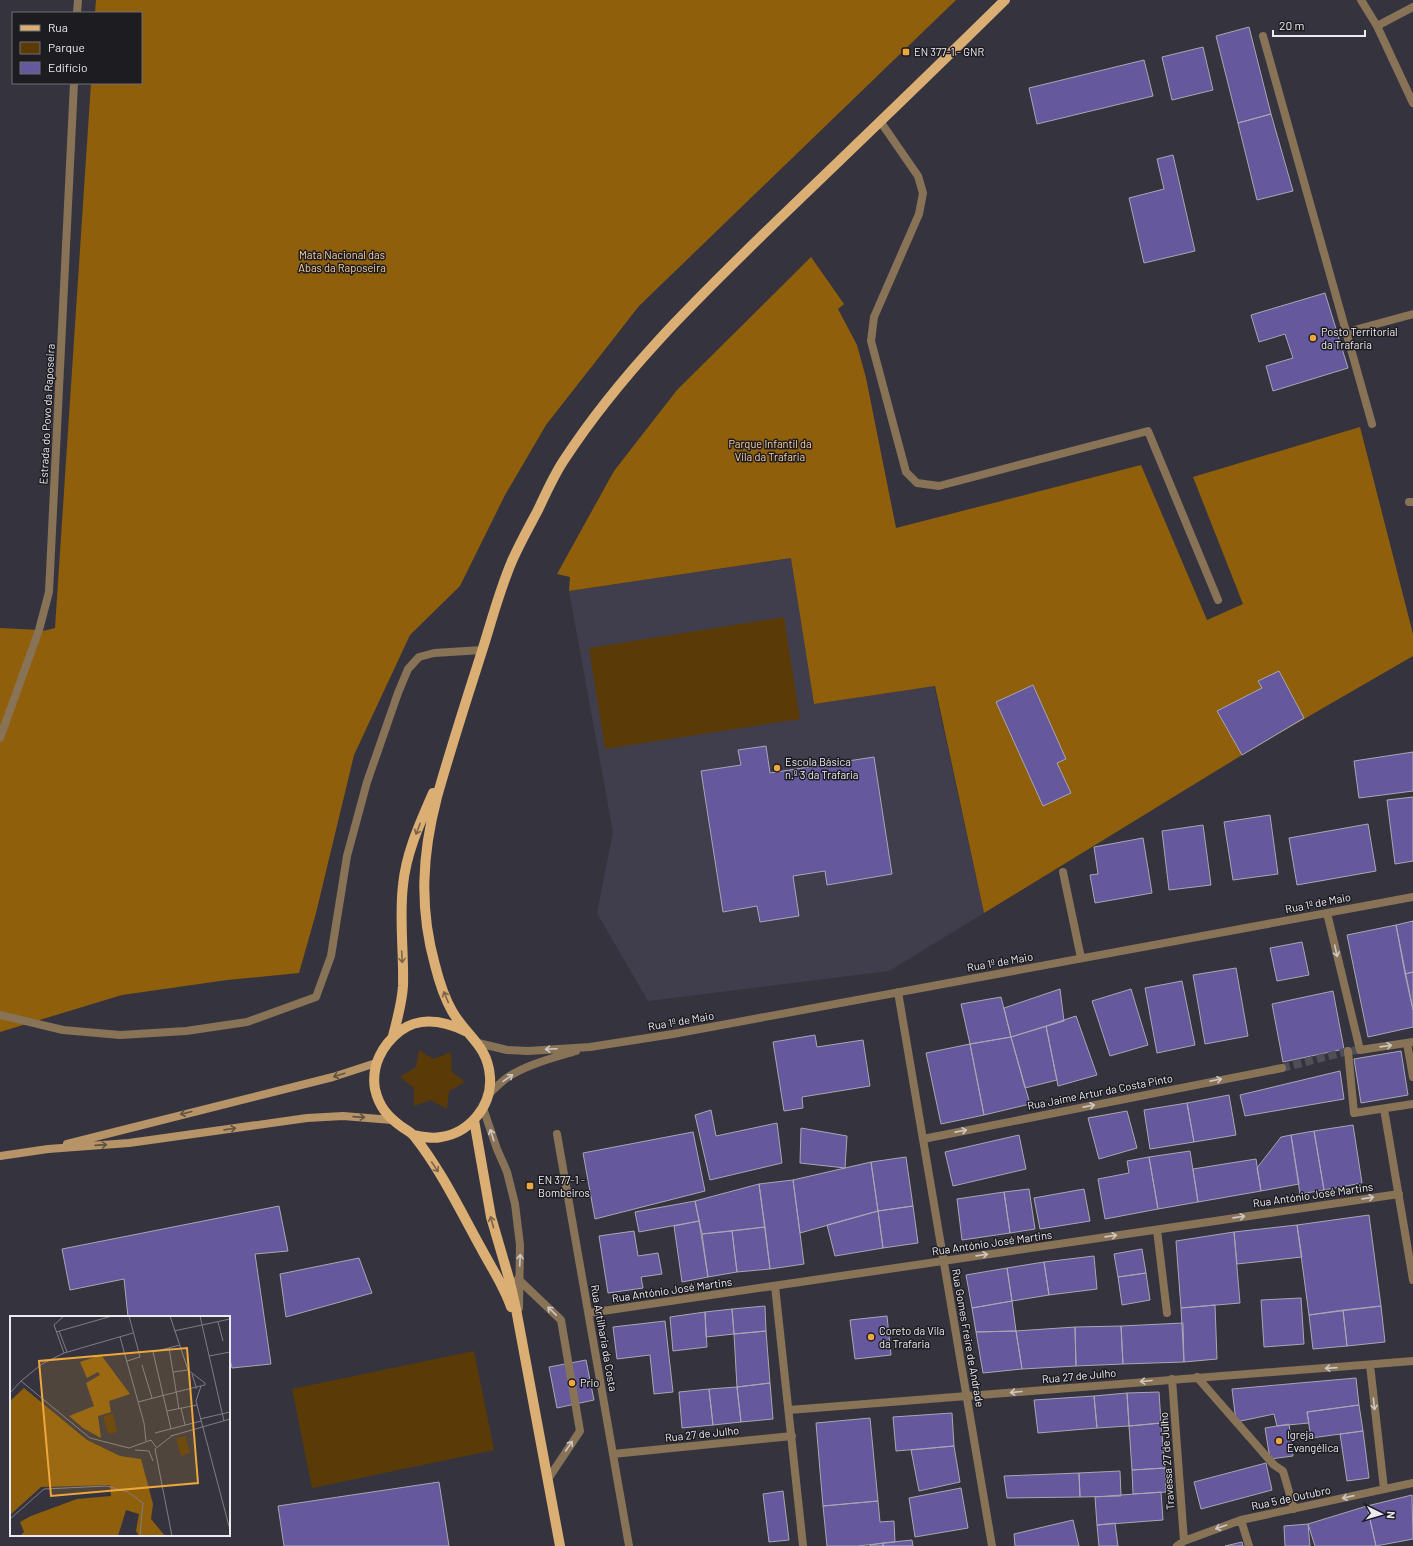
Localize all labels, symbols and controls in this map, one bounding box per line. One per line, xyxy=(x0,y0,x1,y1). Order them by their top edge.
legend xyxy=(12,12,142,84)
scale bar xyxy=(1273,12,1365,38)
text: 20 m xyxy=(1279,18,1305,32)
text: Rua xyxy=(48,20,68,34)
text: Parque xyxy=(48,40,85,54)
place label: EN 377-1 - GNR xyxy=(914,45,984,58)
marker: EN 377-1 - GNR xyxy=(901,47,911,57)
text: Edifício xyxy=(48,60,88,74)
park label: Mata Nacional das Abas da Raposeira xyxy=(298,248,386,274)
place label: Posto Territorial da Trafaria xyxy=(1321,325,1398,351)
marker: Posto Territorial da Trafaria xyxy=(1308,333,1318,343)
street label: Estrada do Povo da Raposeira xyxy=(36,343,57,485)
park label: Parque Infantil da Vila da Trafaria xyxy=(728,437,812,463)
place label: Escola Básica n.º 3 da Trafaria xyxy=(785,755,859,781)
marker: Escola Básica n.º 3 da Trafaria xyxy=(772,763,782,773)
one-way arrow xyxy=(413,823,421,835)
street label: Rua 1º de Maio xyxy=(1284,890,1352,915)
one-way arrow xyxy=(1333,944,1340,957)
street label: Rua 1º de Maio xyxy=(966,949,1034,974)
one-way arrow xyxy=(398,950,406,963)
one-way arrow xyxy=(441,992,449,1004)
street label: Rua 1º de Maio xyxy=(647,1008,715,1033)
one-way arrow xyxy=(1379,1042,1392,1050)
one-way arrow xyxy=(545,1046,558,1053)
street label: Rua Jaime Artur da Costa Pinto xyxy=(1026,1071,1174,1112)
one-way arrow xyxy=(332,1072,345,1079)
one-way arrow xyxy=(502,1074,513,1082)
one-way arrow xyxy=(1210,1076,1223,1084)
one-way arrow xyxy=(1082,1101,1095,1109)
one-way arrow xyxy=(179,1110,192,1117)
one-way arrow xyxy=(352,1114,365,1121)
one-way arrow xyxy=(223,1125,236,1133)
one-way arrow xyxy=(954,1127,967,1135)
one-way arrow xyxy=(487,1129,495,1141)
one-way arrow xyxy=(94,1142,107,1149)
one-way arrow xyxy=(431,1161,439,1172)
place label: EN 377-1 - Bombeiros xyxy=(538,1173,590,1199)
street label: Rua António José Martins xyxy=(1252,1180,1374,1209)
marker: EN 377-1 - Bombeiros xyxy=(525,1181,535,1191)
one-way arrow xyxy=(1361,1194,1374,1202)
one-way arrow xyxy=(1233,1213,1246,1221)
one-way arrow xyxy=(488,1216,495,1229)
street label: Rua António José Martins xyxy=(931,1228,1053,1257)
one-way arrow xyxy=(1104,1232,1117,1240)
one-way arrow xyxy=(975,1251,988,1259)
one-way arrow xyxy=(516,1254,523,1267)
street label: Rua Gomes Freire de Andrade xyxy=(950,1268,987,1408)
street label: Rua António José Martins xyxy=(611,1275,733,1304)
street label: Rua Artilharia da Costa xyxy=(589,1283,620,1392)
one-way arrow xyxy=(547,1306,557,1316)
inset map xyxy=(10,1316,230,1536)
place label: Coreto da Vila da Trafaria xyxy=(879,1324,945,1350)
marker: Coreto da Vila da Trafaria xyxy=(866,1332,876,1342)
one-way arrow xyxy=(1325,1364,1338,1371)
street label: Rua 27 de Julho xyxy=(1041,1366,1117,1385)
place label: Prio xyxy=(580,1376,599,1389)
one-way arrow xyxy=(1140,1377,1153,1385)
marker: Prio xyxy=(567,1378,577,1388)
one-way arrow xyxy=(1010,1389,1023,1396)
one-way arrow xyxy=(1371,1397,1378,1410)
street label: Travessa 27 de Julho xyxy=(1157,1412,1176,1511)
street label: Rua 27 de Julho xyxy=(664,1423,740,1444)
place label: Igreja Evangélica xyxy=(1287,1428,1339,1454)
marker: Igreja Evangélica xyxy=(1274,1436,1284,1446)
one-way arrow xyxy=(565,1441,573,1452)
street label: Rua 5 de Outubro xyxy=(1250,1483,1332,1512)
one-way arrow xyxy=(1341,1494,1354,1502)
north arrow xyxy=(1361,1494,1401,1534)
text: N xyxy=(1385,1511,1398,1519)
one-way arrow xyxy=(1216,1523,1228,1531)

